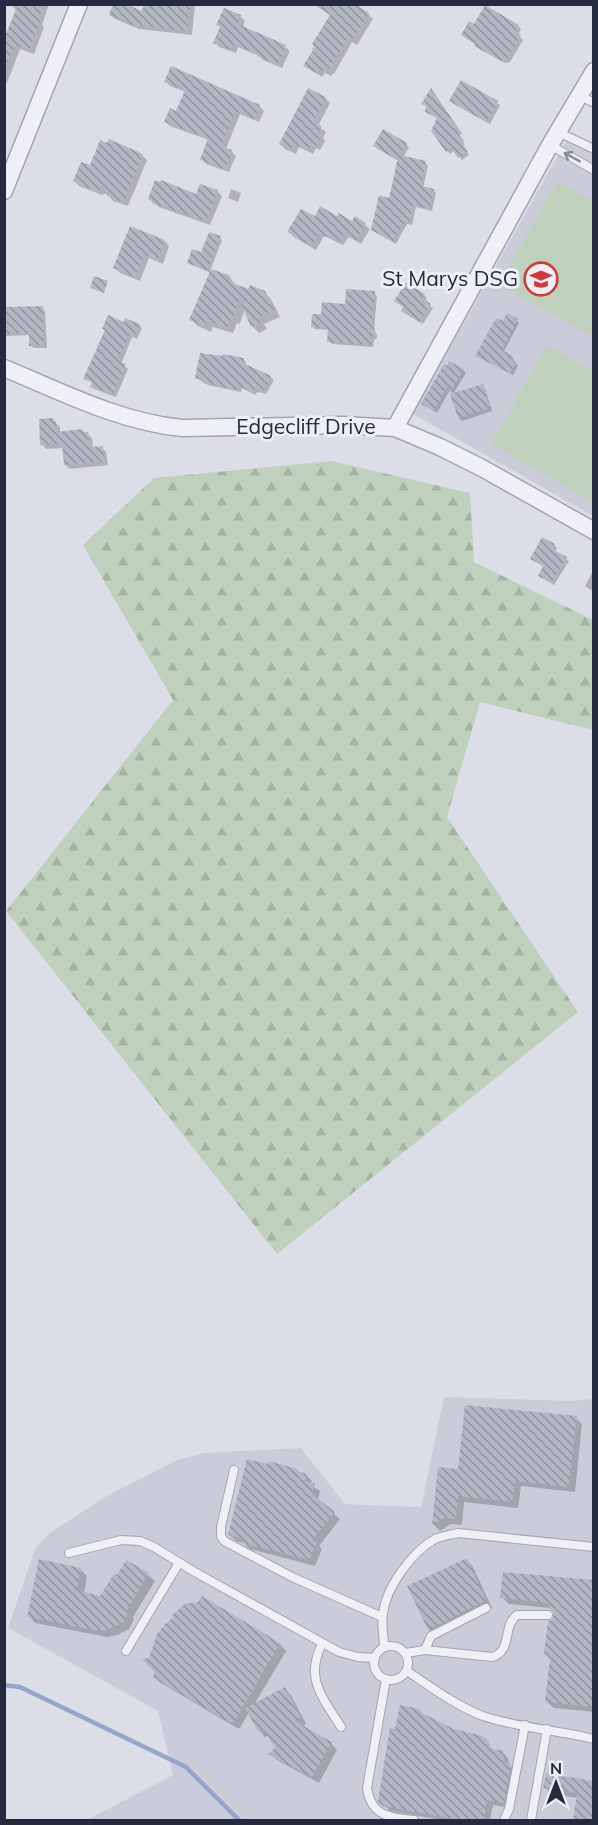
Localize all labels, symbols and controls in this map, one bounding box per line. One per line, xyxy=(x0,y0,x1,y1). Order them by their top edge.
one-way arrow xyxy=(563,151,581,162)
school or university icon: St Marys DSG xyxy=(523,261,559,297)
place label: St Marys DSG xyxy=(382,265,518,291)
street label: Edgecliff Drive xyxy=(236,413,376,439)
north arrow xyxy=(526,1753,586,1813)
text: N xyxy=(550,1758,562,1778)

